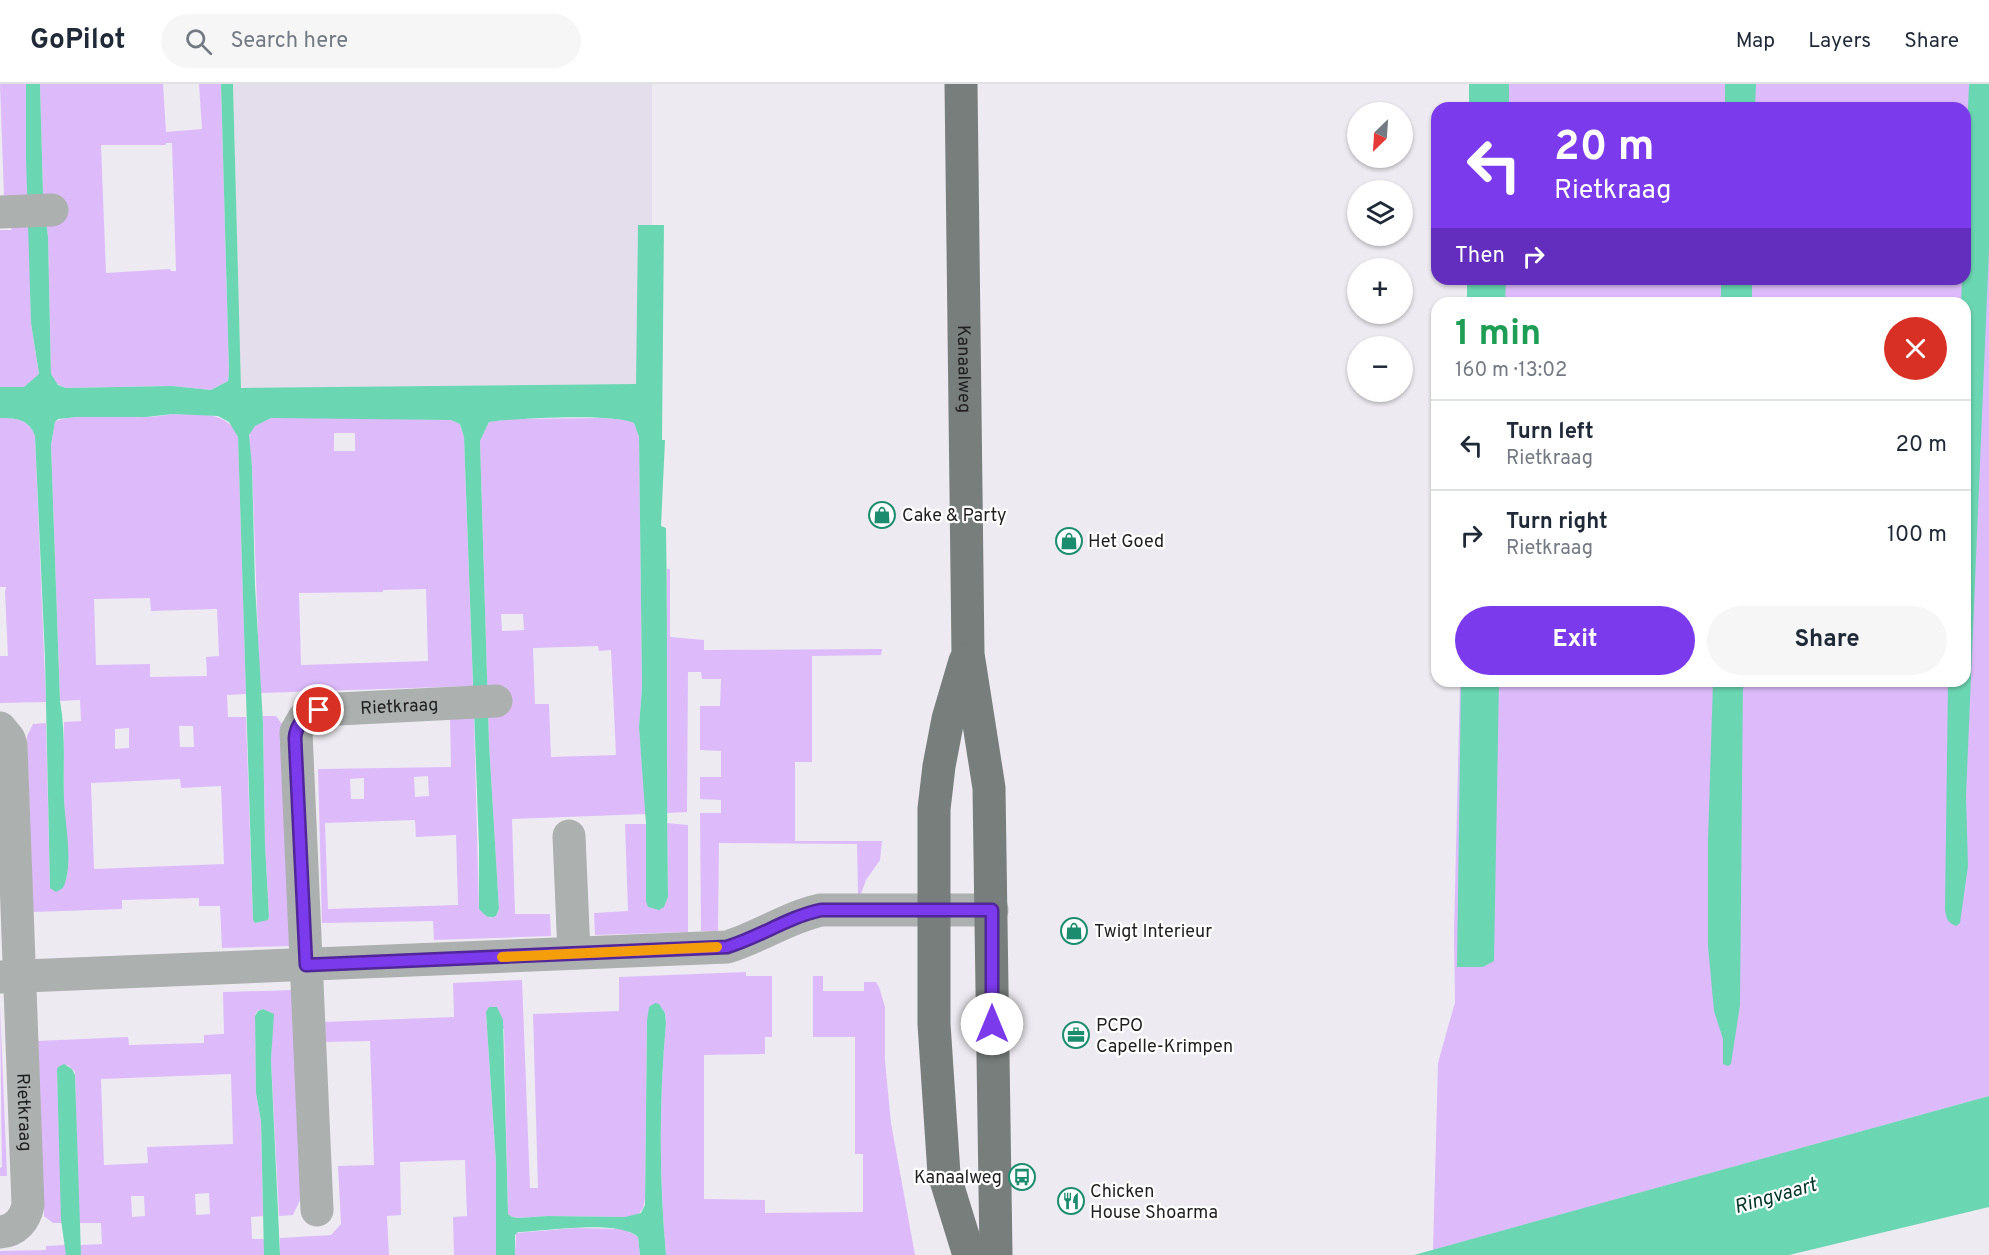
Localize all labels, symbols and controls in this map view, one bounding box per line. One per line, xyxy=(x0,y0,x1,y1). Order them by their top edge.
search box xyxy=(161,14,581,68)
text: GoPilot xyxy=(30,23,125,59)
icon: search xyxy=(182,25,215,58)
text: Search here xyxy=(230,28,348,55)
text: Map xyxy=(1736,28,1775,55)
text: Layers xyxy=(1808,28,1871,55)
text: Share xyxy=(1904,28,1959,55)
north arrow xyxy=(1347,102,1413,168)
map controls xyxy=(1347,102,1413,402)
text: 20 m xyxy=(1554,122,1655,175)
icon: left xyxy=(1455,126,1533,204)
text: Rietkraag xyxy=(1554,174,1671,208)
button: layers xyxy=(1347,180,1413,246)
icon: right xyxy=(1517,240,1550,273)
text: Then xyxy=(1455,243,1505,270)
button: + xyxy=(1347,258,1413,324)
text: 1 min xyxy=(1455,312,1541,358)
button: close xyxy=(1884,317,1947,380)
street label: Kanaalweg xyxy=(951,325,975,413)
button: − xyxy=(1347,336,1413,402)
text: 160 m · 13:02 xyxy=(1455,358,1567,384)
text: Turn left xyxy=(1506,419,1594,446)
icon: left xyxy=(1455,429,1488,462)
text: 20 m xyxy=(1896,432,1947,459)
text: Rietkraag xyxy=(1506,446,1593,472)
shop icon: Cake & Party xyxy=(867,500,897,530)
place label: Cake & Party xyxy=(902,505,1006,528)
text: Turn right xyxy=(1506,509,1608,536)
icon: right xyxy=(1455,519,1488,552)
text: 100 m xyxy=(1887,522,1947,549)
shop icon: Het Goed xyxy=(1054,526,1084,556)
place label: Het Goed xyxy=(1088,531,1164,554)
text: Rietkraag xyxy=(1506,536,1593,562)
button: Exit xyxy=(1455,606,1695,675)
button: Share xyxy=(1707,606,1947,675)
pin xyxy=(293,684,344,735)
icon: arrive xyxy=(302,693,335,726)
street label: Rietkraag xyxy=(360,694,439,721)
shop icon: Twigt Interieur xyxy=(1059,916,1089,946)
place label: Twigt Interieur xyxy=(1094,921,1212,944)
position arrow xyxy=(960,992,1024,1056)
place label: PCPO Capelle-Krimpen xyxy=(1096,1015,1233,1059)
office icon: PCPO Capelle-Krimpen xyxy=(1061,1020,1091,1050)
street label: Rietkraag xyxy=(10,1073,36,1152)
bus stop icon: Kanaalweg xyxy=(1007,1162,1037,1192)
place label: Kanaalweg xyxy=(914,1167,1002,1190)
water label: Ringvaart xyxy=(1731,1173,1821,1221)
place label: Chicken House Shoarma xyxy=(1090,1181,1218,1225)
restaurant icon: Chicken House Shoarma xyxy=(1056,1186,1086,1216)

